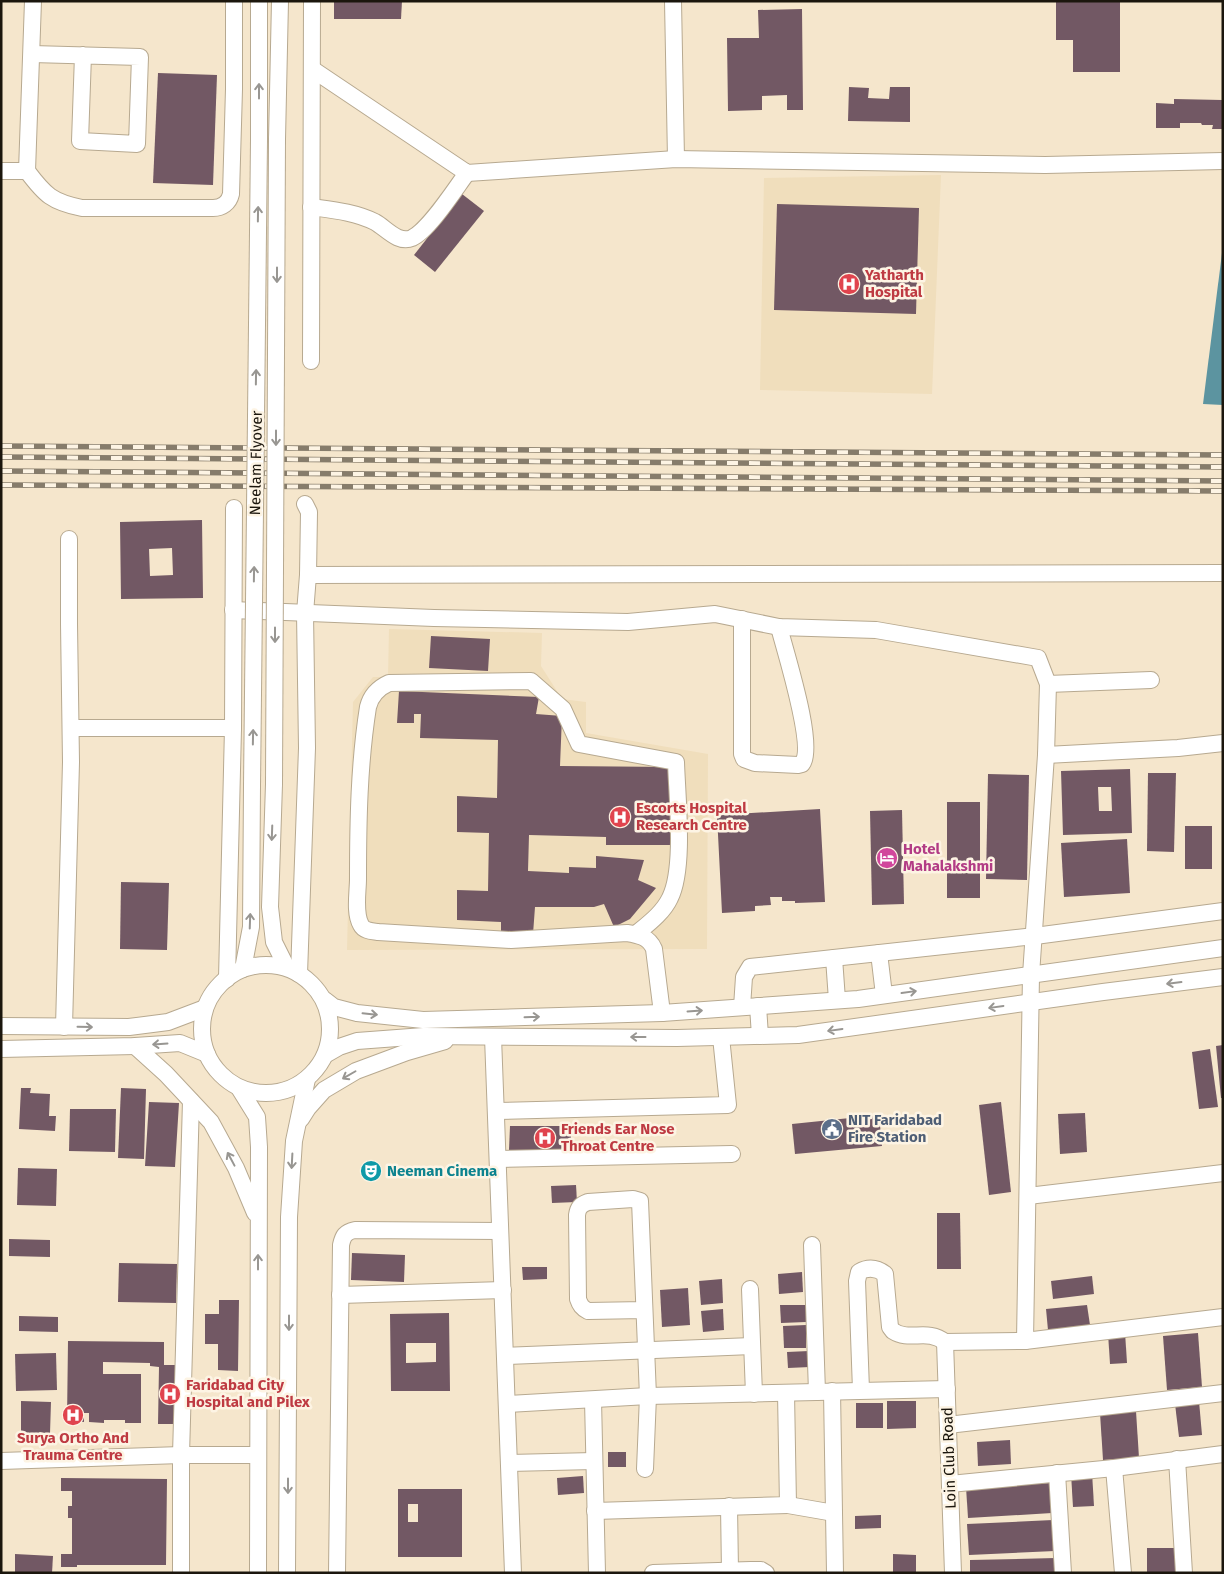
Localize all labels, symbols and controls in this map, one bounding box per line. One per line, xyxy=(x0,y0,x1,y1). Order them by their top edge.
one-way arrow xyxy=(254,84,264,100)
one-way arrow xyxy=(253,207,263,223)
one-way arrow xyxy=(272,266,282,283)
place label: Yatharth Hospital xyxy=(864,266,924,301)
hospital icon: Yatharth Hospital xyxy=(837,272,861,296)
one-way arrow xyxy=(252,369,261,385)
street label: Neelam Flyover xyxy=(246,410,266,515)
one-way arrow xyxy=(271,429,281,445)
one-way arrow xyxy=(249,567,259,583)
one-way arrow xyxy=(270,626,280,643)
one-way arrow xyxy=(248,729,258,746)
place label: Escorts Hospital Research Centre xyxy=(636,799,747,834)
hospital icon: Escorts Hospital Research Centre xyxy=(608,805,632,829)
one-way arrow xyxy=(268,825,277,841)
place label: Hotel Mahalakshmi xyxy=(903,840,993,875)
hotel icon: Hotel Mahalakshmi xyxy=(875,846,899,870)
one-way arrow xyxy=(246,913,255,929)
one-way arrow xyxy=(1167,978,1183,988)
one-way arrow xyxy=(900,987,916,997)
one-way arrow xyxy=(988,1002,1004,1012)
one-way arrow xyxy=(686,1006,702,1015)
one-way arrow xyxy=(362,1009,378,1019)
one-way arrow xyxy=(524,1012,540,1022)
one-way arrow xyxy=(76,1022,93,1032)
one-way arrow xyxy=(828,1025,844,1035)
one-way arrow xyxy=(630,1033,646,1042)
one-way arrow xyxy=(153,1040,169,1049)
one-way arrow xyxy=(342,1070,357,1080)
place label: NIT Faridabad Fire Station xyxy=(848,1111,942,1146)
public building icon: NIT Faridabad Fire Station xyxy=(820,1117,844,1141)
place label: Friends Ear Nose Throat Centre xyxy=(561,1120,675,1155)
hospital icon: Friends Ear Nose Throat Centre xyxy=(533,1126,557,1150)
one-way arrow xyxy=(226,1152,235,1167)
one-way arrow xyxy=(288,1153,297,1169)
theatre icon: Neeman Cinema xyxy=(359,1159,383,1183)
place label: Neeman Cinema xyxy=(387,1162,497,1180)
one-way arrow xyxy=(253,1254,263,1270)
one-way arrow xyxy=(284,1315,294,1331)
place label: Faridabad City Hospital and Pilex xyxy=(186,1376,310,1411)
hospital icon: Faridabad City Hospital and Pilex xyxy=(158,1382,182,1406)
hospital icon: Surya Ortho And Trauma Centre xyxy=(61,1403,85,1427)
street label: Loin Club Road xyxy=(938,1407,960,1509)
place label: Surya Ortho And Trauma Centre xyxy=(17,1429,129,1464)
one-way arrow xyxy=(283,1478,293,1494)

